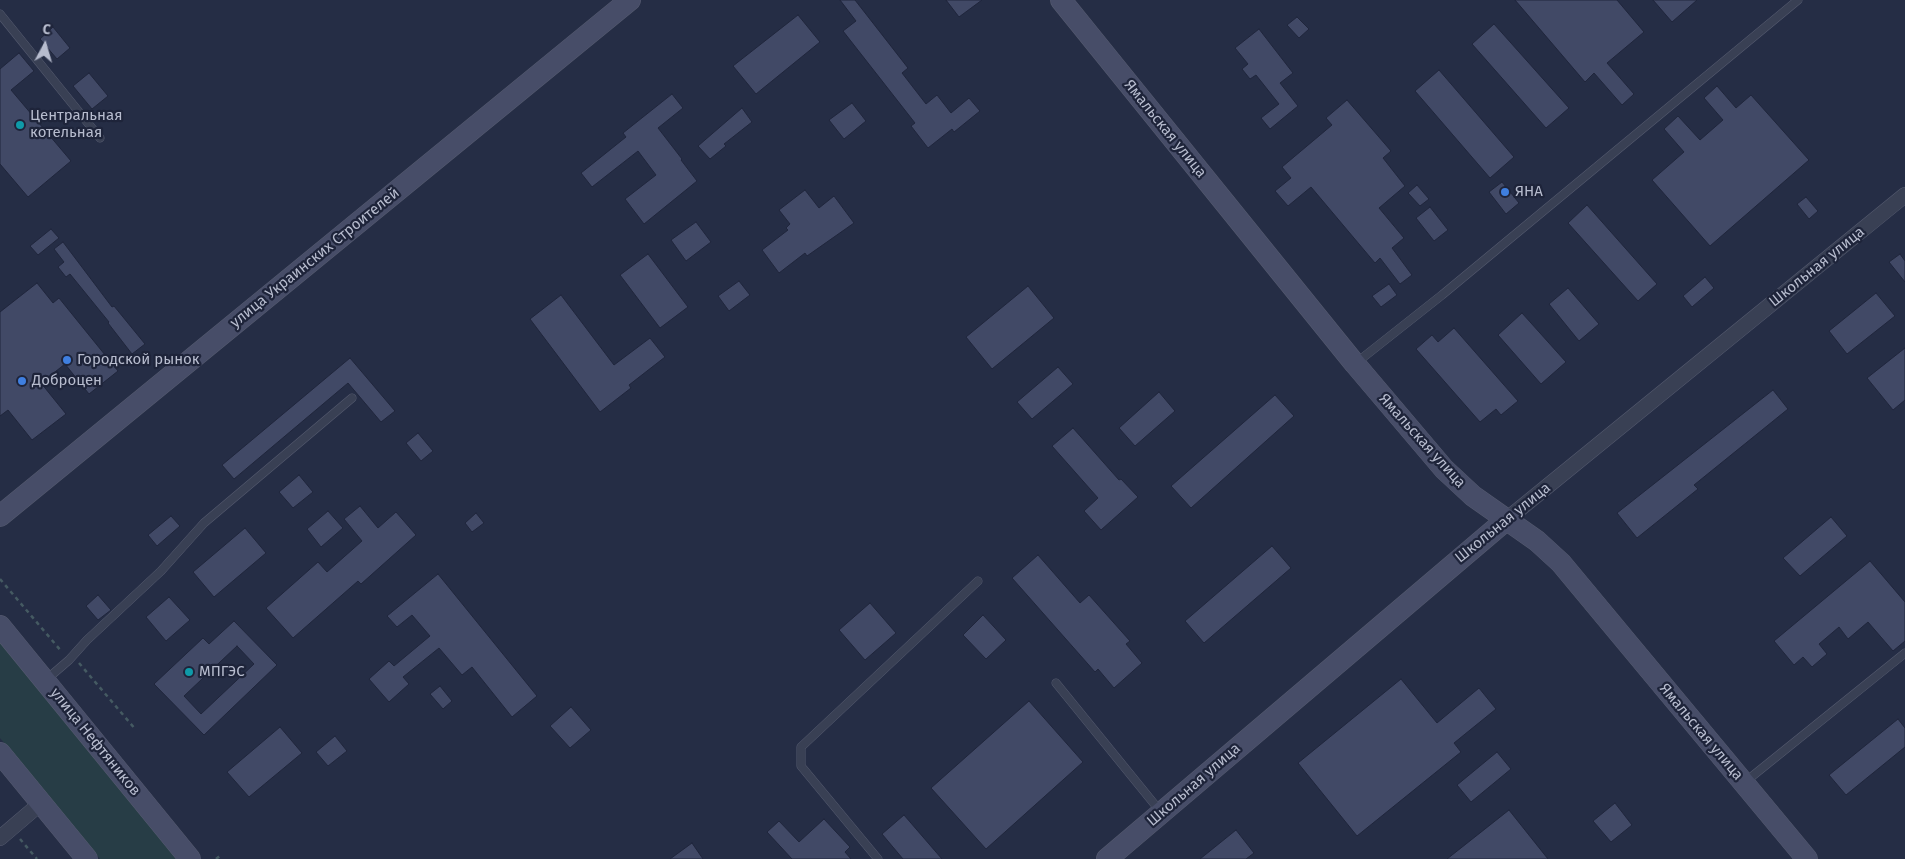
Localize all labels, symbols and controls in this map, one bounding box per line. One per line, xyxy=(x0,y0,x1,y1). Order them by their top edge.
north arrow xyxy=(20,20,70,70)
text: С xyxy=(42,21,52,38)
street label: Ямальская улица xyxy=(1120,76,1210,182)
place label: Центральная котельная xyxy=(30,107,122,142)
marker: Центральная котельная xyxy=(14,119,26,131)
place label: ЯНА xyxy=(1515,183,1543,201)
street label: улица Украинских Строителей xyxy=(227,184,403,332)
marker: ЯНА xyxy=(1499,186,1511,198)
street label: Школьная улица xyxy=(1766,223,1868,311)
place label: Городской рынок xyxy=(77,351,200,369)
marker: Городской рынок xyxy=(61,354,73,366)
place label: Доброцен xyxy=(32,372,102,390)
marker: Доброцен xyxy=(16,375,28,387)
street label: Ямальская улица xyxy=(1375,390,1469,492)
street label: Школьная улица xyxy=(1452,479,1554,567)
place label: МПГЭС xyxy=(199,663,245,681)
marker: МПГЭС xyxy=(183,666,195,678)
street label: Ямальская улица xyxy=(1655,680,1747,784)
street label: улица Нефтяников xyxy=(46,684,144,800)
street label: Школьная улица xyxy=(1144,740,1244,830)

